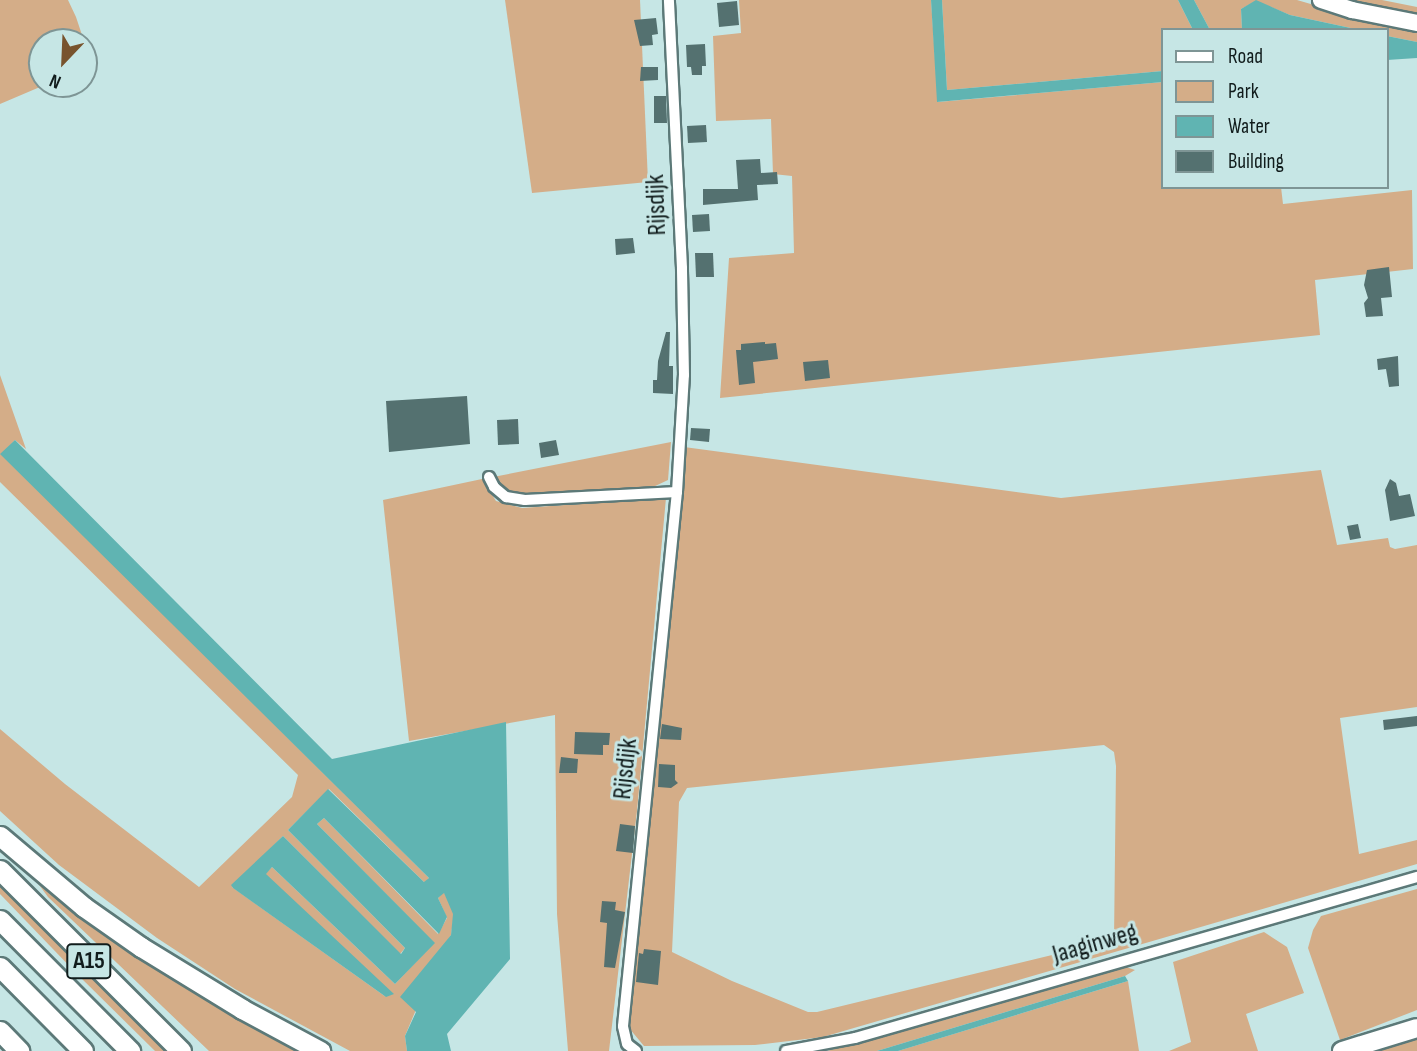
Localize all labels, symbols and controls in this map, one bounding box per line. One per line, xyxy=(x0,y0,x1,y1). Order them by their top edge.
north arrow xyxy=(28,28,98,98)
legend xyxy=(1162,28,1389,189)
text: Road xyxy=(1228,44,1263,69)
text: N xyxy=(46,68,65,94)
text: Park xyxy=(1228,79,1259,104)
text: Water xyxy=(1228,114,1270,139)
text: Building xyxy=(1228,149,1284,174)
street label: Rijsdijk xyxy=(640,174,674,236)
street label: Rijsdijk xyxy=(607,737,645,801)
street label: Jaaginweg xyxy=(1049,917,1141,971)
road number: A15 xyxy=(66,940,112,981)

